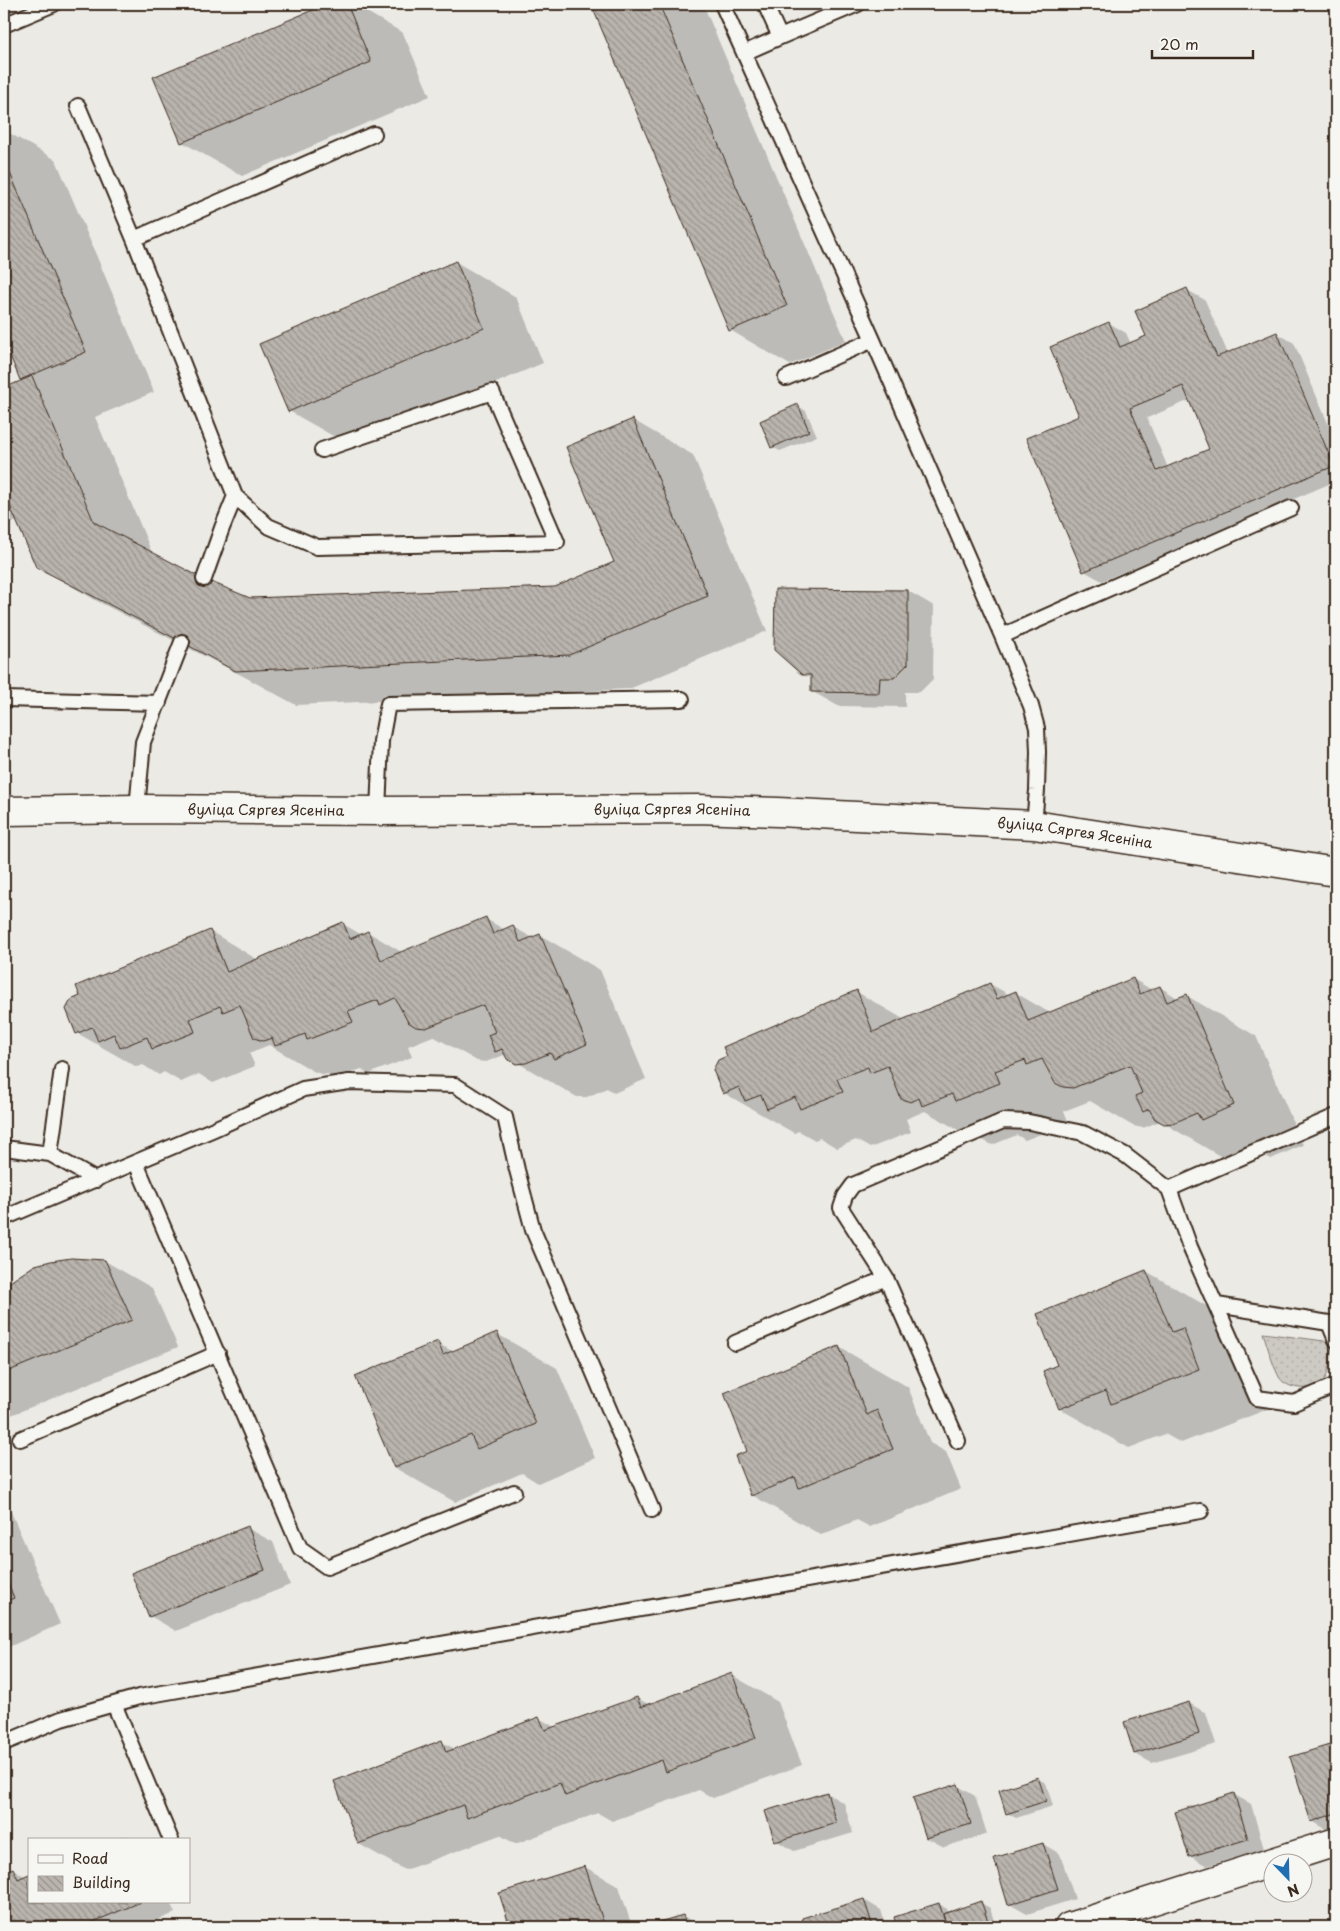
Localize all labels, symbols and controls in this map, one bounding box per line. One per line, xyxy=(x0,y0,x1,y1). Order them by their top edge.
scale bar xyxy=(1152,28,1254,60)
text: 20 m xyxy=(1160,32,1199,55)
street label: вуліца Сяргея Ясеніна xyxy=(188,798,345,821)
street label: вуліца Сяргея Ясеніна xyxy=(594,798,751,821)
street label: вуліца Сяргея Ясеніна xyxy=(997,812,1154,853)
legend xyxy=(28,1838,190,1904)
text: Road xyxy=(72,1846,108,1869)
north arrow xyxy=(1262,1854,1312,1904)
text: Building xyxy=(72,1870,131,1893)
text: N xyxy=(1284,1879,1302,1902)

